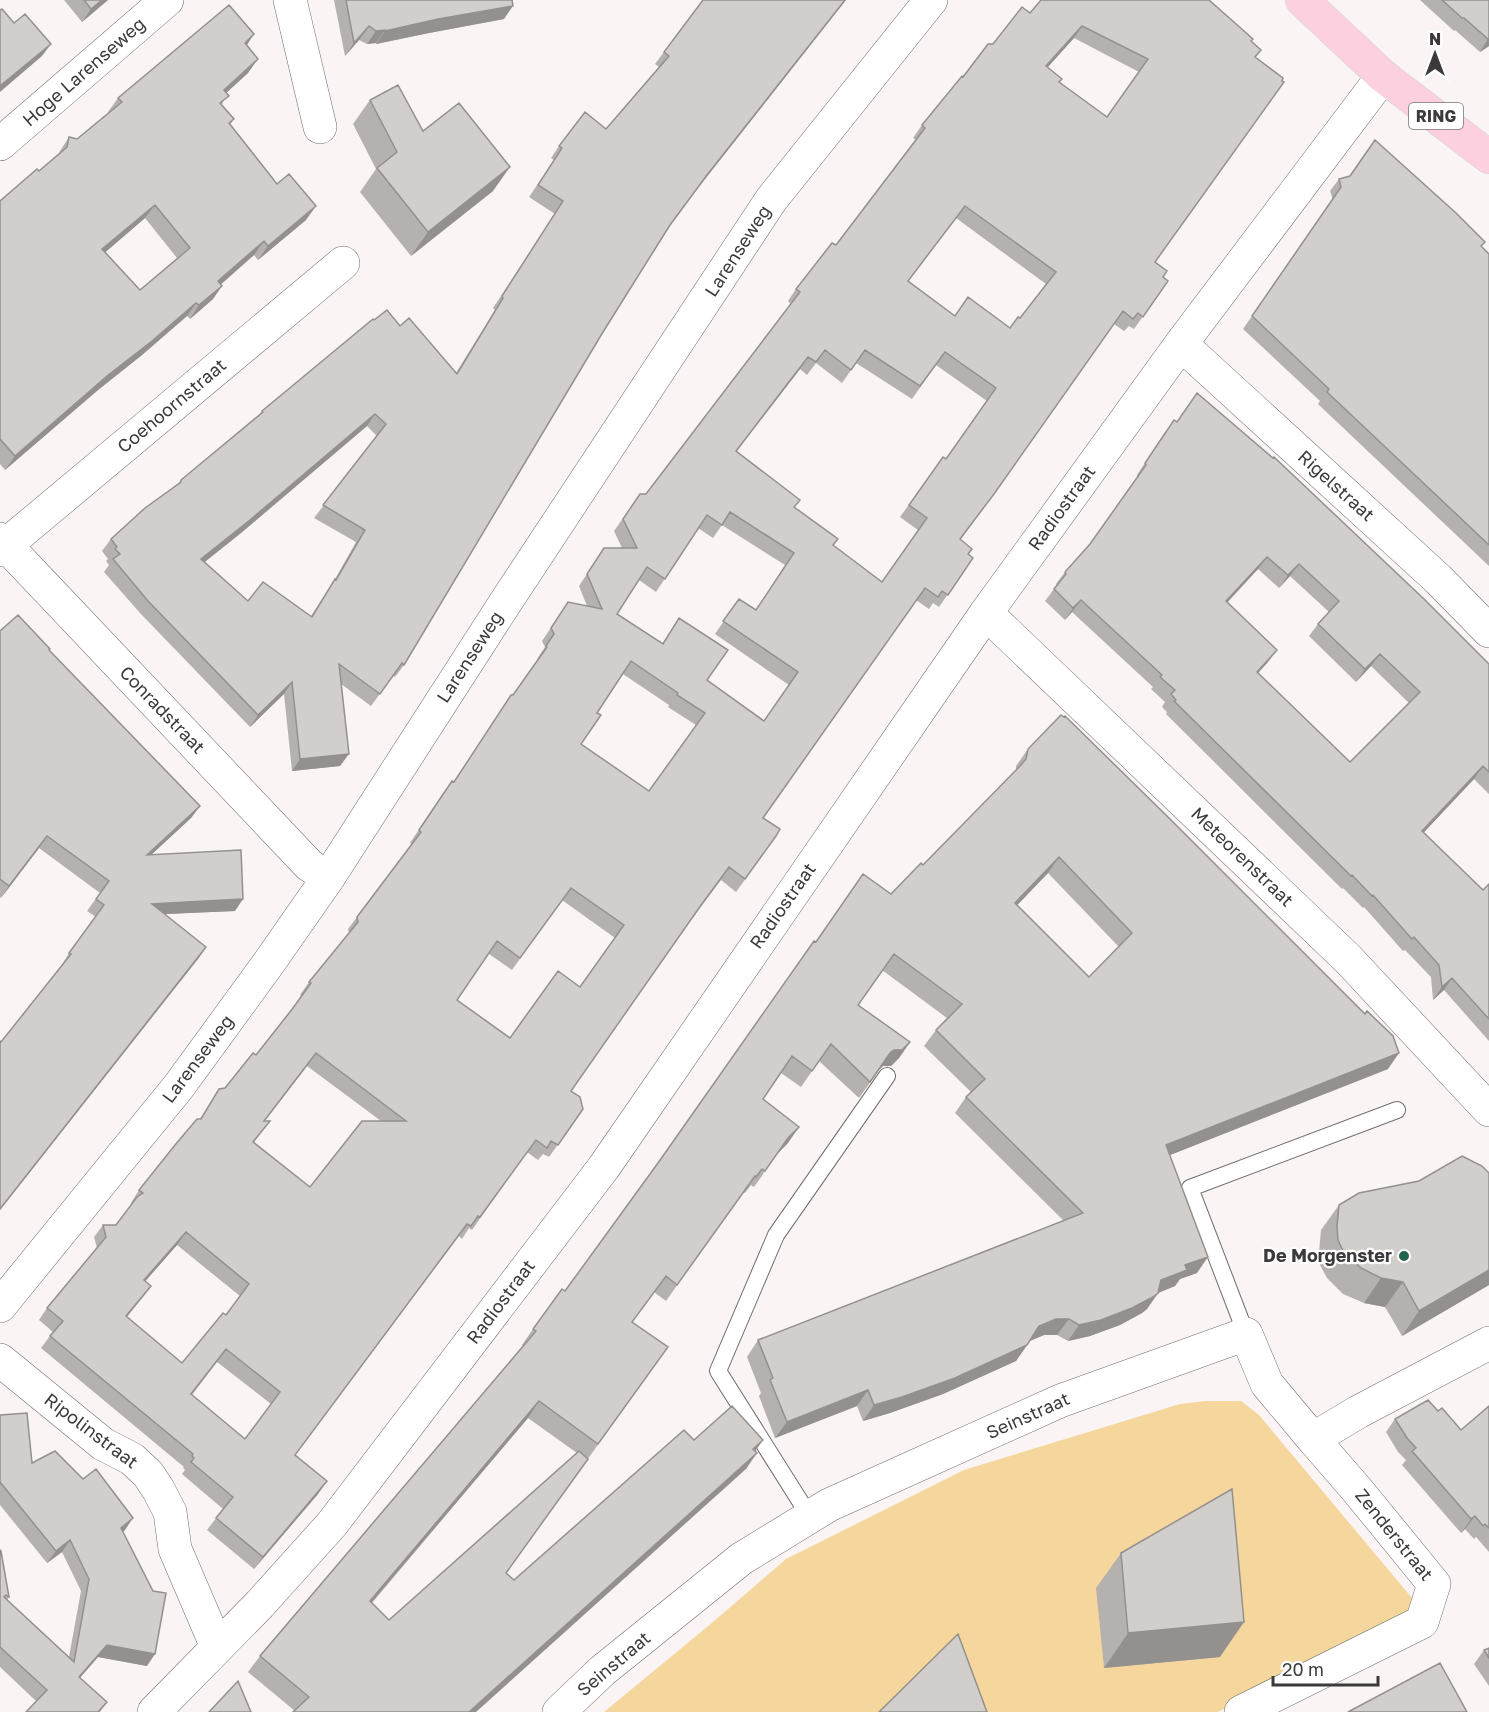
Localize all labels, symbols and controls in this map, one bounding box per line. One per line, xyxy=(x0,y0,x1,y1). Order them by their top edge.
street label: Hoge Larenseweg xyxy=(18,12,149,130)
north arrow xyxy=(1405,24,1465,84)
text: N xyxy=(1429,29,1441,49)
road number: RING xyxy=(1409,103,1463,129)
street label: Larenseweg xyxy=(699,201,775,300)
street label: Coehoornstraat xyxy=(113,353,230,457)
street label: Rigelstraat xyxy=(1294,445,1379,525)
street label: Radiostraat xyxy=(1023,461,1099,554)
street label: Larenseweg xyxy=(431,607,507,706)
street label: Conradstraat xyxy=(116,661,210,758)
street label: Meteorenstraat xyxy=(1187,802,1298,911)
street label: Radiostraat xyxy=(745,858,820,953)
street label: Larenseweg xyxy=(157,1010,237,1107)
place label: De Morgenster xyxy=(1263,1244,1392,1266)
marker: De Morgenster xyxy=(1397,1249,1411,1263)
street label: Radiostraat xyxy=(461,1255,539,1348)
street label: Seinstraat xyxy=(983,1387,1073,1443)
street label: Ripolinstraat xyxy=(40,1388,143,1473)
street label: Zenderstraat xyxy=(1351,1484,1438,1585)
street label: Seinstraat xyxy=(572,1626,654,1700)
scale bar xyxy=(1273,1649,1378,1687)
text: 20 m xyxy=(1282,1658,1324,1680)

